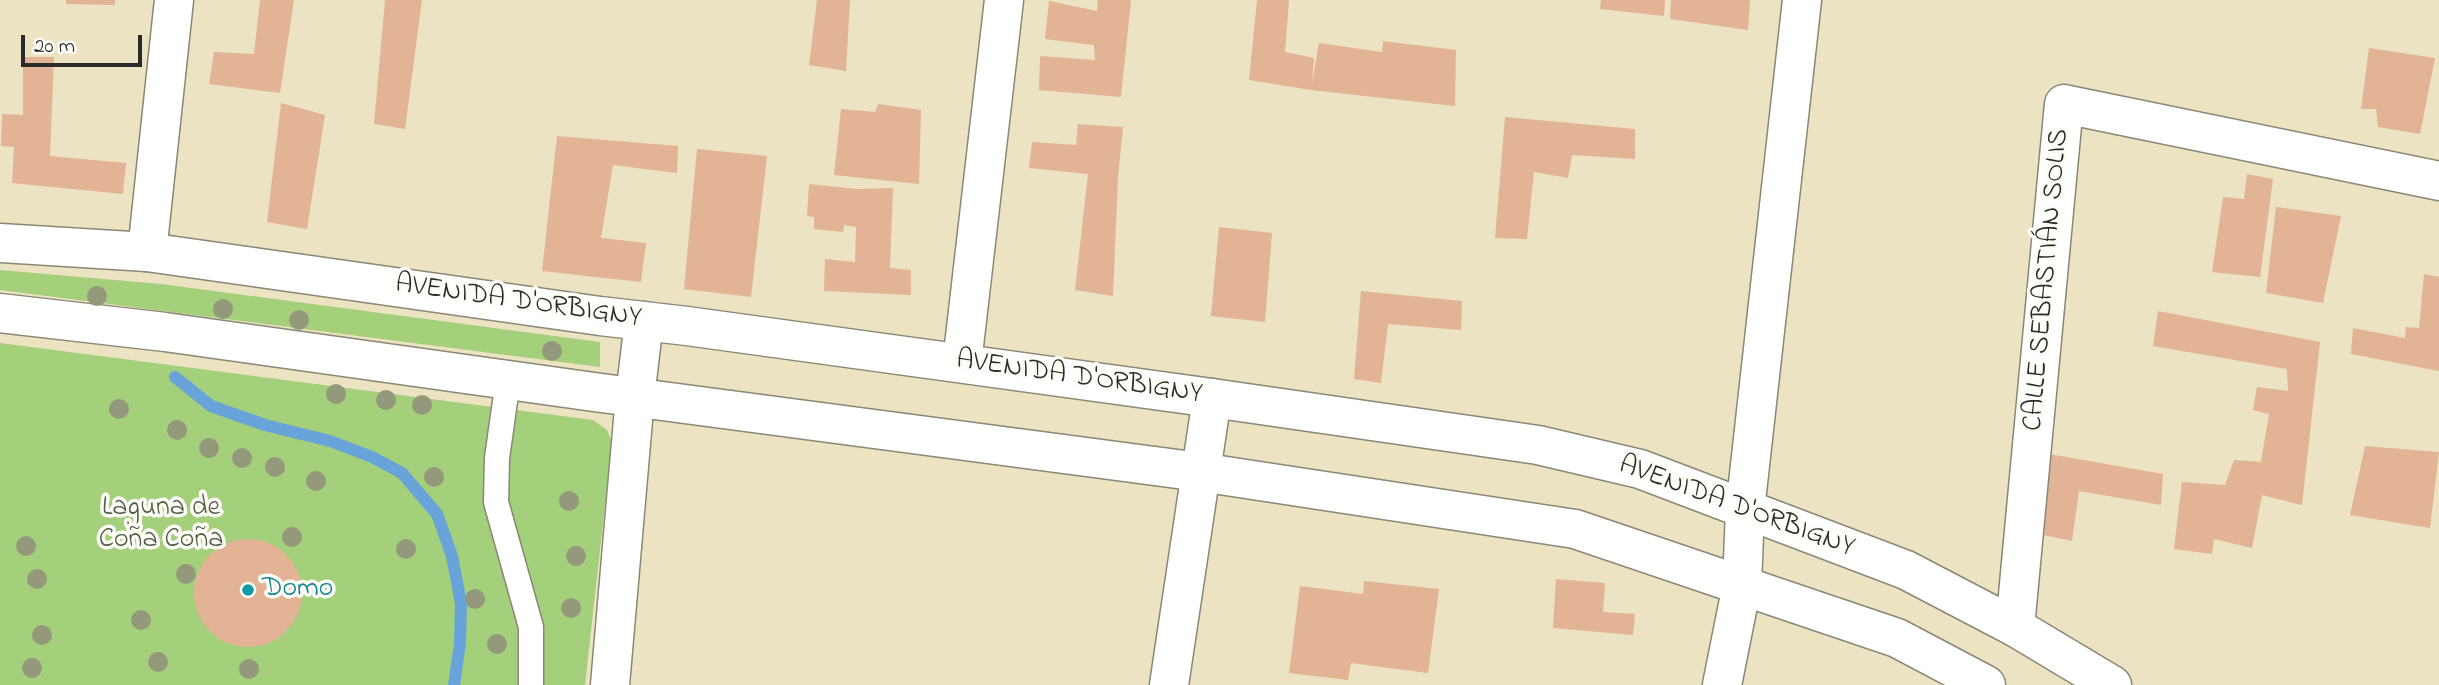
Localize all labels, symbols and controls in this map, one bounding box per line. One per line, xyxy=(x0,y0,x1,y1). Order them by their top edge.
scale bar xyxy=(24,21,145,65)
text: 20 m xyxy=(34,32,75,62)
street label: CALLE SEBASTIÁN SOLIS xyxy=(2018,127,2078,433)
street label: AVENIDA D'ORBIGNY xyxy=(393,269,643,337)
street label: AVENIDA D'ORBIGNY xyxy=(954,345,1204,413)
street label: AVENIDA D'ORBIGNY xyxy=(1614,450,1858,566)
park label: Laguna de Coña Coña xyxy=(99,492,223,558)
place label: Domo xyxy=(262,573,333,607)
marker: Domo xyxy=(240,582,256,598)

